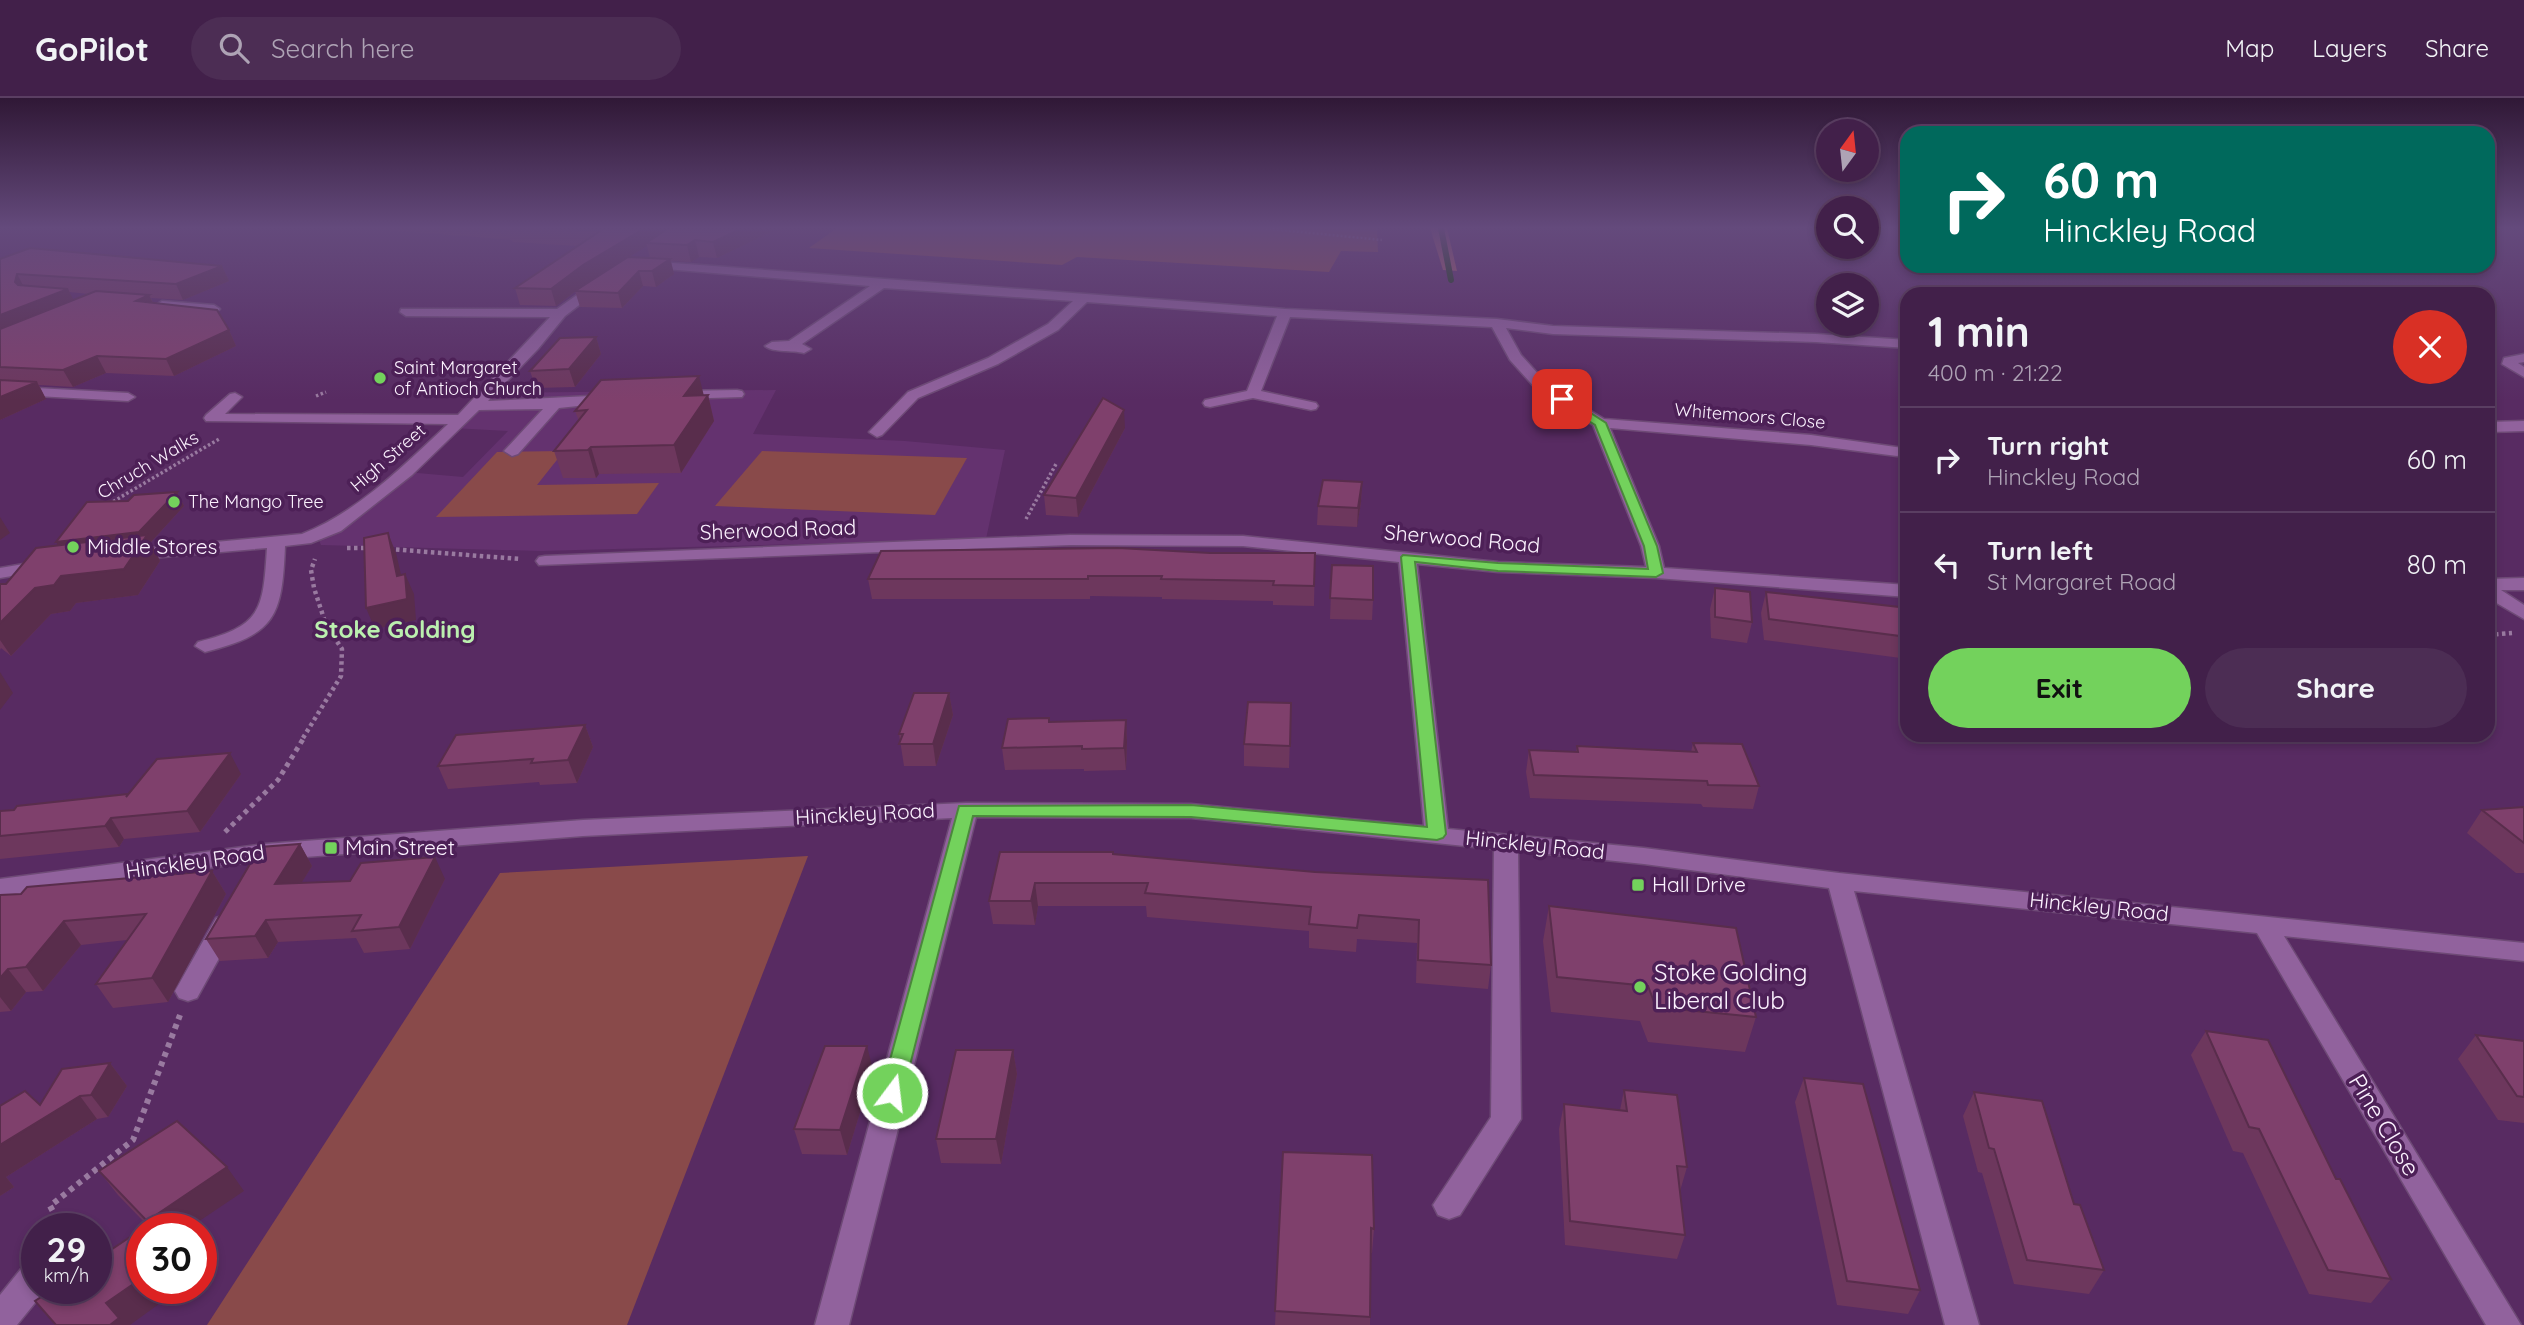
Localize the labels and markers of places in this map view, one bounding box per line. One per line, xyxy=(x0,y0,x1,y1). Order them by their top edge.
place label: Saint Margaret of Antioch Church xyxy=(394,356,542,400)
pin xyxy=(1532,369,1592,429)
marker: Saint Margaret of Antioch Church xyxy=(372,370,388,386)
place label: The Mango Tree xyxy=(188,490,324,513)
marker: The Mango Tree xyxy=(166,494,182,510)
place label: Middle Stores xyxy=(87,533,217,559)
marker: Middle Stores xyxy=(65,539,81,555)
place label: Main Street xyxy=(345,834,455,860)
marker: Main Street xyxy=(323,840,339,856)
place label: Hall Drive xyxy=(1652,871,1746,897)
marker: Hall Drive xyxy=(1630,877,1646,893)
place label: Stoke Golding Liberal Club xyxy=(1654,957,1807,1015)
marker: Stoke Golding Liberal Club xyxy=(1632,979,1648,995)

